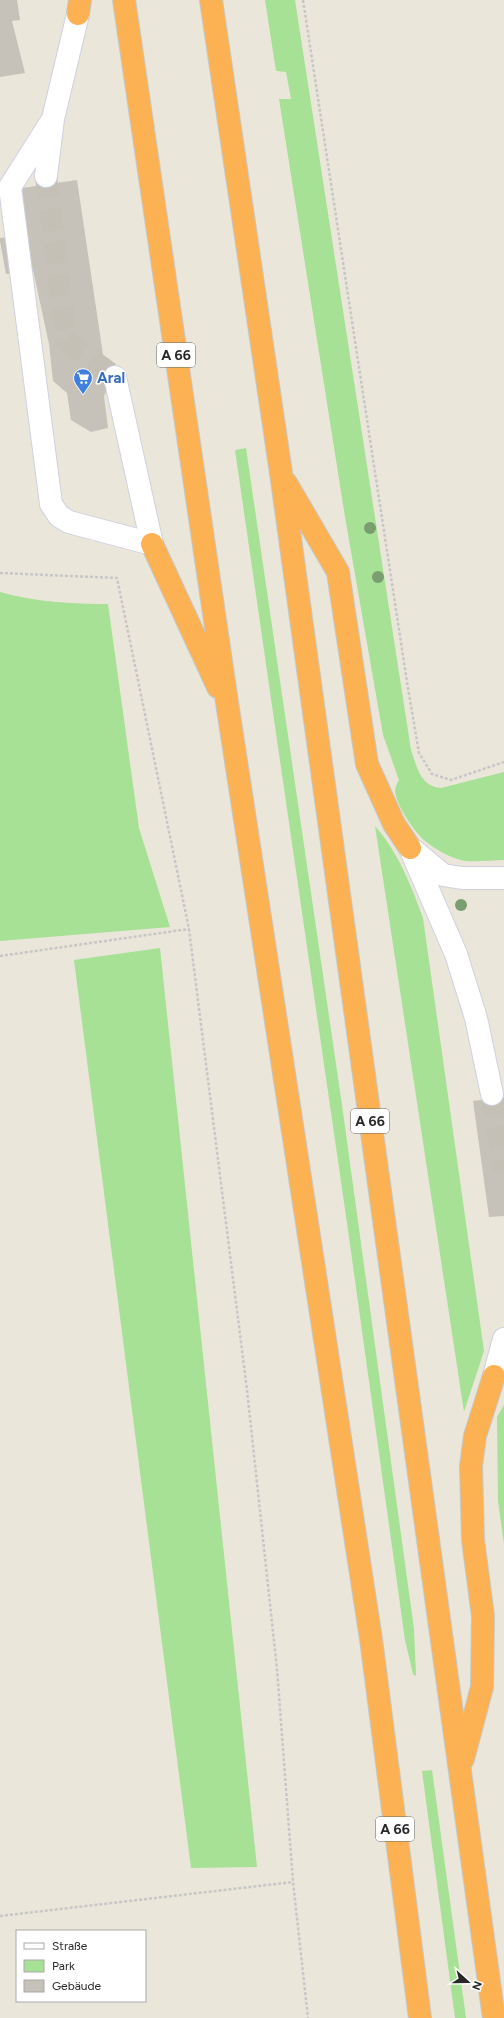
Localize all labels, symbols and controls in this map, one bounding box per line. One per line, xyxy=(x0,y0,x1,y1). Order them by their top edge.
road number: A 66 xyxy=(157,343,195,367)
supermarket icon: Aral xyxy=(72,367,94,395)
place label: Aral xyxy=(97,369,125,387)
road number: A 66 xyxy=(351,1109,389,1133)
road number: A 66 xyxy=(376,1817,414,1841)
legend xyxy=(16,1930,146,2002)
text: Straße xyxy=(52,1939,88,1953)
text: Park xyxy=(52,1959,75,1973)
north arrow xyxy=(448,1962,488,2002)
text: Gebäude xyxy=(52,1979,102,1993)
text: N xyxy=(469,1979,484,1992)

